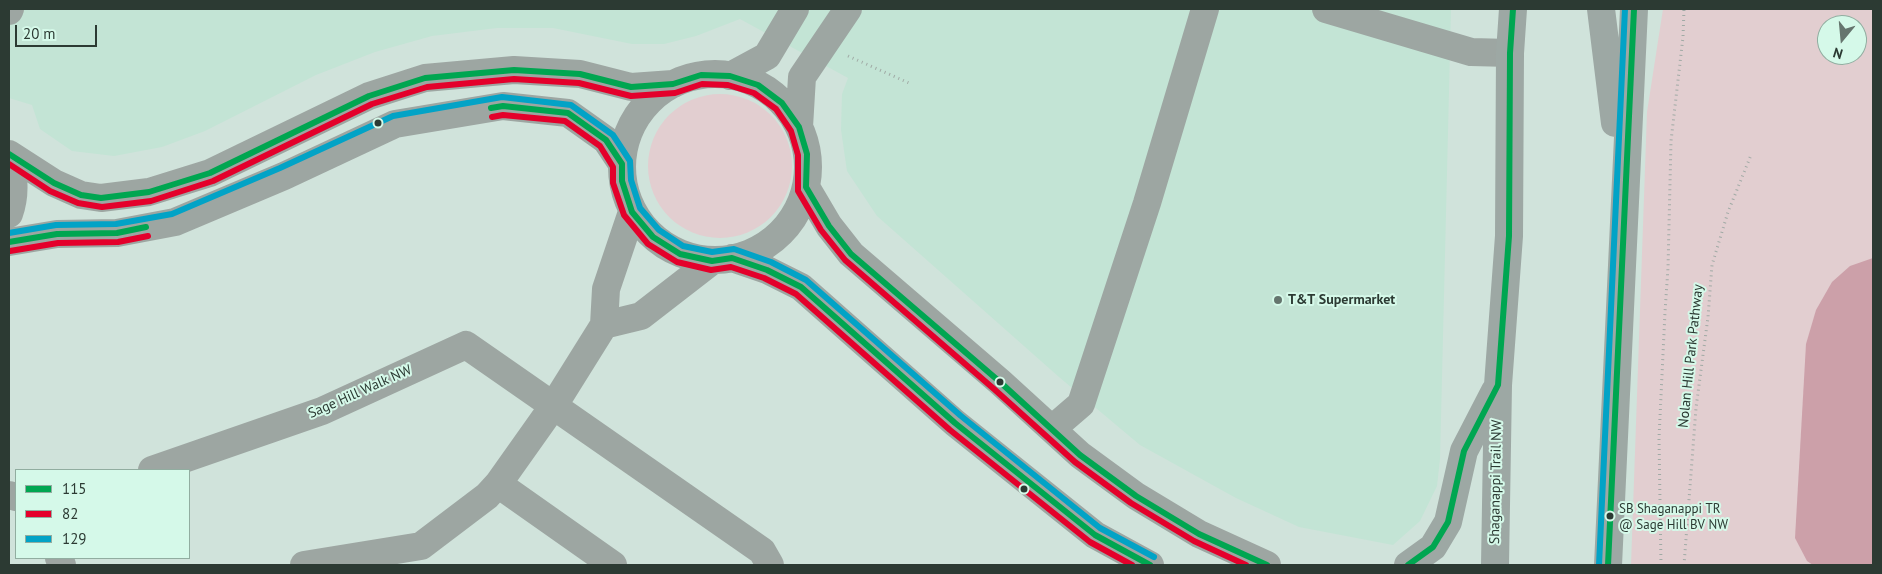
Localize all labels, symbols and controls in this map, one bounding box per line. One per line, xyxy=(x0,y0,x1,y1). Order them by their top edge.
scale bar xyxy=(18,15,100,47)
north arrow xyxy=(1817,15,1867,65)
text: 20 m xyxy=(23,24,56,43)
text: N xyxy=(1831,43,1845,63)
unlabelled marker xyxy=(373,118,383,128)
street label: Nolan Hill Park Pathway xyxy=(1675,283,1707,429)
place label: T&T Supermarket xyxy=(1288,292,1395,308)
marker: T&T Supermarket xyxy=(1272,294,1284,306)
street label: Sage Hill Walk NW xyxy=(306,362,414,422)
unlabelled marker xyxy=(995,377,1005,387)
street label: Shaganappi Trail NW xyxy=(1487,420,1505,544)
legend xyxy=(15,469,190,559)
text: 115 xyxy=(62,479,87,498)
unlabelled marker xyxy=(1019,484,1029,494)
place label: SB Shaganappi TR @ Sage Hill BV NW xyxy=(1619,501,1728,532)
text: 82 xyxy=(62,504,78,523)
marker: SB Shaganappi TR @ Sage Hill BV NW xyxy=(1605,511,1615,521)
text: 129 xyxy=(62,529,87,548)

